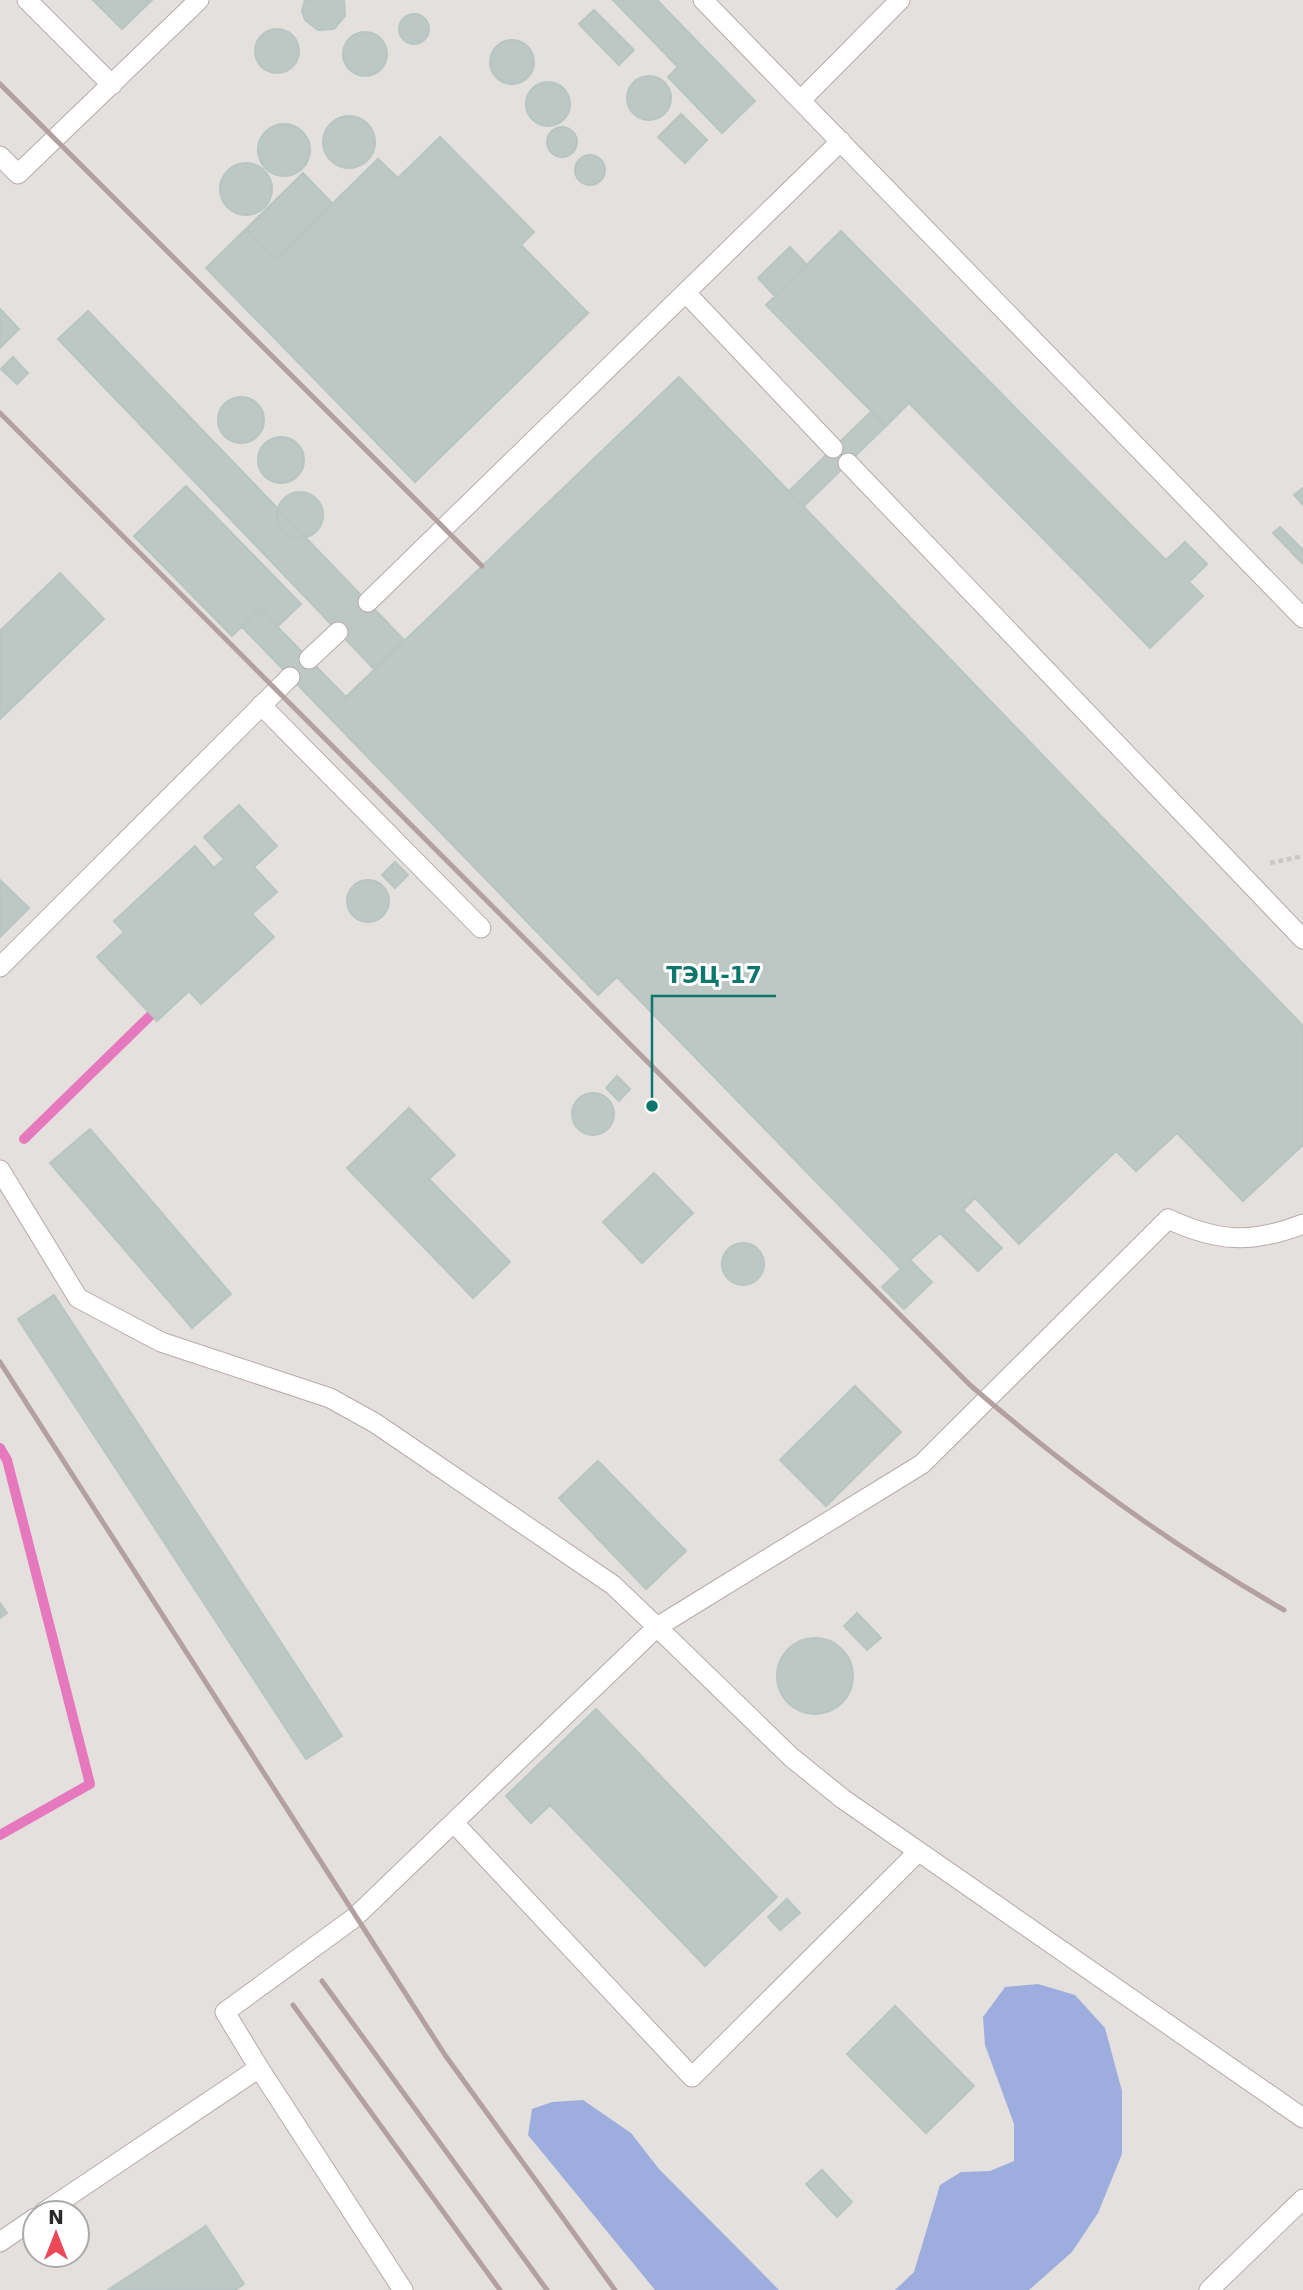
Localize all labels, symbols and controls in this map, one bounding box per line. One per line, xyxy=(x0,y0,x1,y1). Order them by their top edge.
callout: ТЭЦ-17 xyxy=(652,952,776,996)
text: ТЭЦ-17 xyxy=(666,962,762,988)
north arrow xyxy=(21,2199,91,2269)
text: N xyxy=(48,2206,64,2228)

